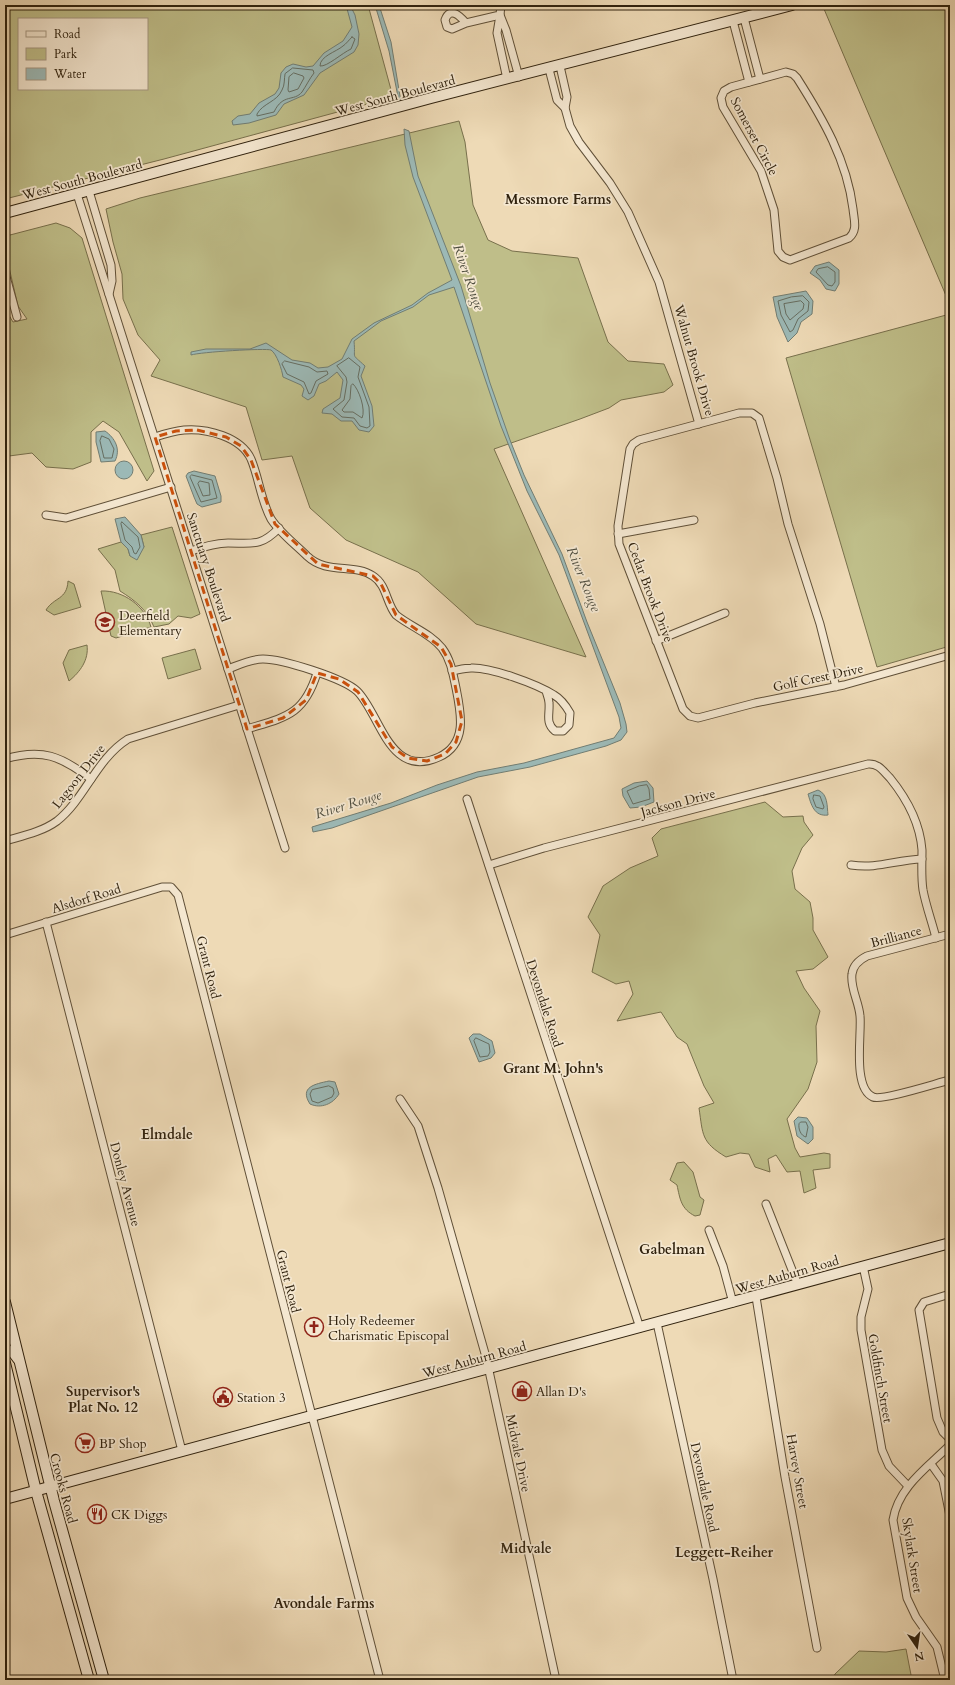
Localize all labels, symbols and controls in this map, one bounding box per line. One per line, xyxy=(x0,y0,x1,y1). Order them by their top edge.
legend xyxy=(18,18,148,90)
text: Road xyxy=(54,26,81,42)
text: Park xyxy=(54,46,78,62)
text: Water xyxy=(53,66,87,82)
street label: West South Boulevard xyxy=(332,71,457,121)
street label: Somerset Circle xyxy=(726,94,782,179)
street label: West South Boulevard xyxy=(19,155,144,205)
district label: Messmore Farms xyxy=(505,190,611,209)
water label: River Rouge xyxy=(448,242,489,313)
street label: Walnut Brook Drive xyxy=(669,302,719,418)
street label: Sanctuary Boulevard xyxy=(182,511,234,624)
street label: Cedar Brook Drive xyxy=(623,540,678,645)
water label: River Rouge xyxy=(562,544,605,615)
place label: Deerfield Elementary xyxy=(119,607,182,640)
school or university icon: Deerfield Elementary xyxy=(94,611,116,633)
street label: Golf Crest Drive xyxy=(771,660,865,696)
street label: Lagoon Drive xyxy=(48,741,110,813)
street label: Jackson Drive xyxy=(637,784,718,822)
water label: River Rouge xyxy=(313,785,384,824)
street label: Alsdorf Road xyxy=(49,880,123,918)
street label: Brilliance xyxy=(869,921,924,952)
street label: Grant Road xyxy=(192,934,225,1001)
street label: Devondale Road xyxy=(521,957,567,1050)
district label: Grant M. John's xyxy=(503,1059,603,1078)
district label: Elmdale xyxy=(141,1125,193,1144)
street label: Donley Avenue xyxy=(105,1140,145,1229)
district label: Gabelman xyxy=(639,1240,705,1259)
street label: Grant Road xyxy=(272,1248,305,1315)
street label: West Auburn Road xyxy=(732,1252,841,1299)
place label: Holy Redeemer Charismatic Episcopal xyxy=(328,1312,450,1345)
church icon: Holy Redeemer Charismatic Episcopal xyxy=(303,1316,325,1338)
street label: Goldfinch Street xyxy=(863,1332,897,1424)
street label: West Auburn Road xyxy=(419,1337,528,1383)
shop icon: Allan D's xyxy=(511,1380,533,1402)
district label: Supervisor's Plat No. 12 xyxy=(66,1382,140,1417)
place label: Allan D's xyxy=(536,1383,586,1401)
public building icon: Station 3 xyxy=(212,1386,234,1408)
place label: Station 3 xyxy=(237,1389,286,1407)
street label: Midvale Drive xyxy=(501,1413,535,1494)
supermarket icon: BP Shop xyxy=(74,1432,96,1454)
street label: Harvey Street xyxy=(782,1433,812,1510)
place label: BP Shop xyxy=(99,1435,147,1453)
street label: Devondale Road xyxy=(686,1441,722,1534)
street label: Crooks Road xyxy=(45,1451,81,1525)
restaurant icon: CK Diggs xyxy=(86,1503,108,1525)
place label: CK Diggs xyxy=(111,1506,167,1524)
street label: Skylark Street xyxy=(897,1516,927,1594)
district label: Midvale xyxy=(500,1539,552,1558)
district label: Leggett-Reiher xyxy=(675,1543,773,1562)
district label: Avondale Farms xyxy=(274,1594,374,1613)
north arrow xyxy=(897,1627,937,1667)
text: N xyxy=(912,1648,925,1665)

